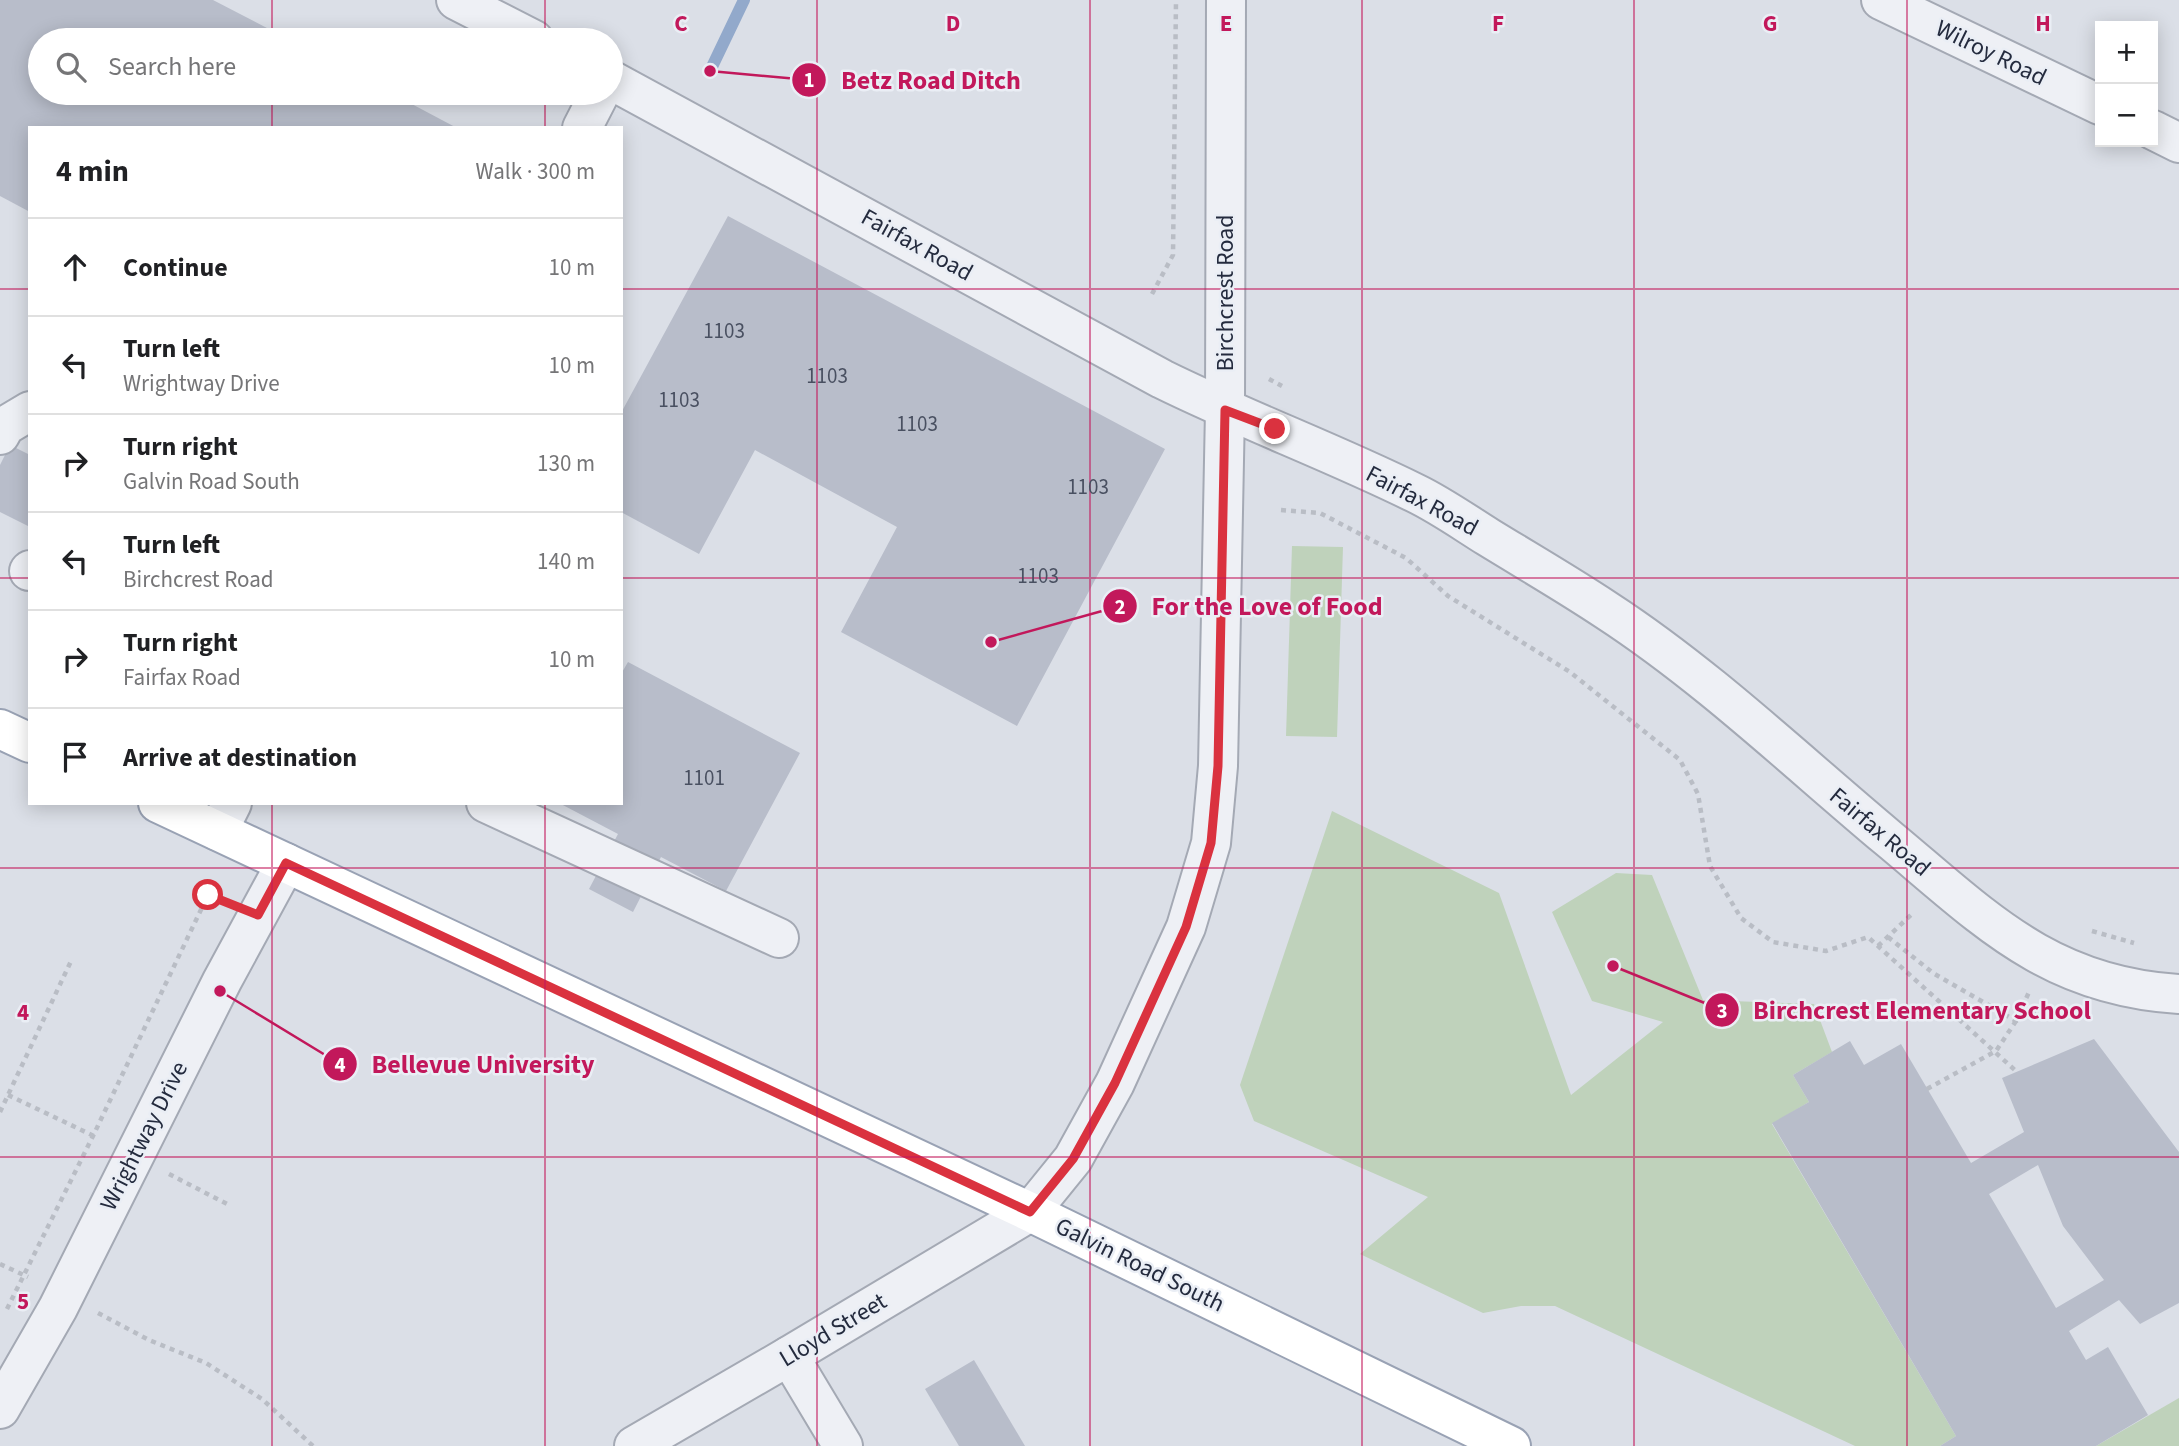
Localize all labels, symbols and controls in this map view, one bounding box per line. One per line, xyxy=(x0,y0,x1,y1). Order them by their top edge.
text: C xyxy=(674,7,688,40)
text: D xyxy=(946,7,960,40)
text: E xyxy=(1220,7,1232,40)
text: F xyxy=(1492,7,1504,40)
text: G xyxy=(1763,7,1777,40)
text: H xyxy=(2035,7,2051,40)
street label: Wilroy Road xyxy=(1930,11,2052,95)
map controls xyxy=(2095,21,2158,147)
button: + xyxy=(2095,21,2158,84)
search box xyxy=(28,28,623,105)
icon: search xyxy=(52,48,90,86)
text: Search here xyxy=(108,48,236,85)
callout: Betz Road Ditch xyxy=(792,57,1035,104)
text: Betz Road Ditch xyxy=(841,62,1021,99)
text: 1 xyxy=(803,65,815,95)
button: − xyxy=(2095,84,2158,147)
text: 4 min xyxy=(56,150,129,193)
text: Walk · 300 m xyxy=(476,155,595,188)
street label: Fairfax Road xyxy=(855,200,979,290)
street label: Birchcrest Road xyxy=(1208,214,1243,372)
icon: ahead xyxy=(56,248,94,286)
text: Continue xyxy=(123,249,228,286)
text: 10 m xyxy=(548,251,595,284)
house number: 1103 xyxy=(703,316,745,346)
text: Turn left xyxy=(123,330,220,367)
icon: left xyxy=(56,346,94,384)
text: 10 m xyxy=(548,349,595,382)
house number: 1103 xyxy=(806,361,848,391)
text: Wrightway Drive xyxy=(123,367,280,400)
house number: 1103 xyxy=(658,385,700,415)
house number: 1103 xyxy=(896,409,938,439)
route end xyxy=(1259,413,1290,444)
text: Turn right xyxy=(123,428,238,465)
icon: right xyxy=(56,444,94,482)
text: 130 m xyxy=(537,447,595,480)
street label: Fairfax Road xyxy=(1359,457,1485,545)
text: Galvin Road South xyxy=(123,465,300,498)
house number: 1103 xyxy=(1067,472,1109,502)
text: Turn left xyxy=(123,526,220,563)
icon: left xyxy=(56,542,94,580)
text: 140 m xyxy=(537,545,595,578)
house number: 1103 xyxy=(1017,561,1059,591)
text: Birchcrest Road xyxy=(123,563,274,596)
callout: For the Love of Food xyxy=(1102,583,1396,630)
text: For the Love of Food xyxy=(1151,588,1383,625)
text: 2 xyxy=(1114,592,1126,622)
text: Turn right xyxy=(123,624,238,661)
icon: right xyxy=(56,640,94,678)
text: 10 m xyxy=(548,643,595,676)
text: Fairfax Road xyxy=(123,661,241,694)
icon: arrive xyxy=(56,738,94,776)
text: Arrive at destination xyxy=(123,739,357,776)
house number: 1101 xyxy=(683,763,725,793)
street label: Fairfax Road xyxy=(1822,779,1938,885)
route start xyxy=(192,879,223,910)
callout: Birchcrest Elementary School xyxy=(1704,987,2105,1034)
text: Birchcrest Elementary School xyxy=(1753,992,2091,1029)
text: 4 xyxy=(17,996,29,1029)
text: 3 xyxy=(1716,996,1728,1026)
callout: Bellevue University xyxy=(322,1041,608,1088)
text: Bellevue University xyxy=(372,1046,595,1083)
text: 4 xyxy=(334,1050,346,1080)
street label: Wrightway Drive xyxy=(91,1055,197,1217)
street label: Galvin Road South xyxy=(1049,1209,1231,1321)
street label: Lloyd Street xyxy=(773,1284,893,1376)
text: 5 xyxy=(17,1285,29,1318)

